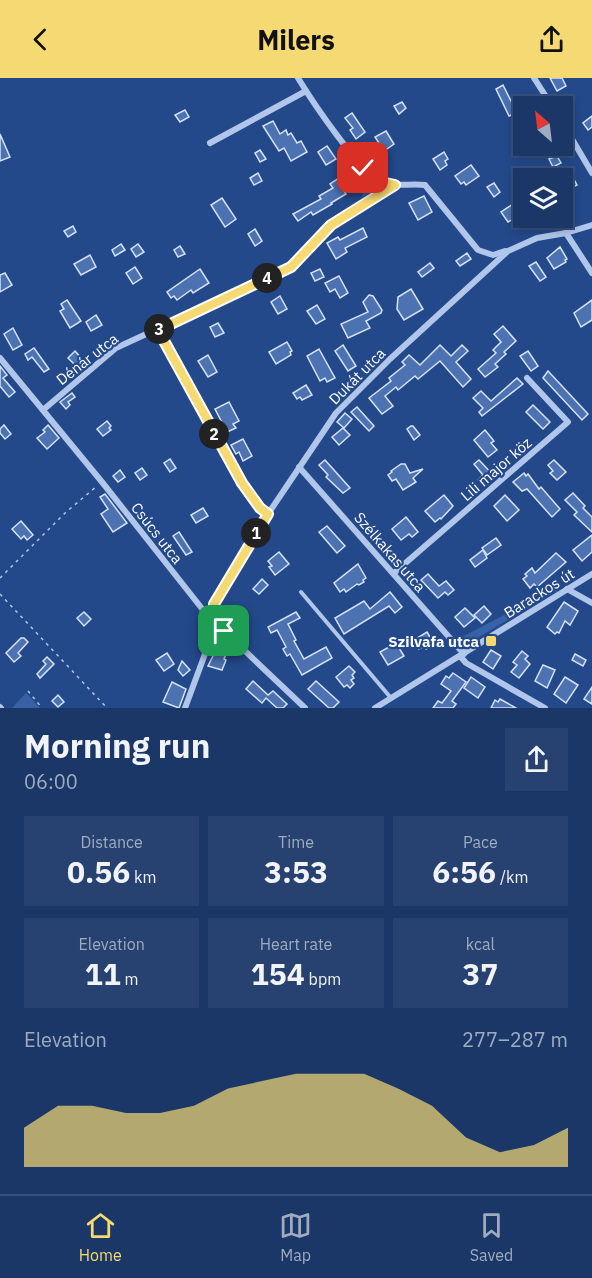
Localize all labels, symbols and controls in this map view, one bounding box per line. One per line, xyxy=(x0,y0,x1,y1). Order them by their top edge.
text: Milers xyxy=(257,22,335,57)
icon: back xyxy=(24,23,57,56)
icon: share xyxy=(535,23,568,56)
north arrow xyxy=(513,96,573,156)
map controls xyxy=(513,96,573,228)
pin xyxy=(337,142,388,193)
icon: check xyxy=(346,151,379,184)
button: layers xyxy=(513,168,573,228)
pin: 4 xyxy=(252,263,282,293)
text: 4 xyxy=(262,268,272,288)
pin: 3 xyxy=(144,314,174,344)
text: 3 xyxy=(154,319,164,339)
street label: Dénár utca xyxy=(52,329,122,389)
street label: Dukát utca xyxy=(325,344,389,408)
pin: 2 xyxy=(199,419,229,449)
text: 2 xyxy=(209,424,219,444)
street label: Lili major köz xyxy=(457,433,535,505)
street label: Csúcs utca xyxy=(127,498,187,568)
street label: Szélkakas utca xyxy=(350,508,430,596)
pin: 1 xyxy=(241,518,271,548)
text: 1 xyxy=(251,523,261,543)
street label: Barackos út xyxy=(500,564,578,622)
pin xyxy=(198,605,249,656)
icon: arrive xyxy=(207,614,240,647)
place label: Szilvafa utca xyxy=(388,632,479,651)
marker: Szilvafa utca xyxy=(484,634,498,648)
text: Morning run xyxy=(24,724,210,767)
button: share xyxy=(505,728,568,791)
text: 06:00 xyxy=(24,768,78,795)
text: Distance xyxy=(80,832,143,852)
text: Time xyxy=(278,832,314,852)
text: Pace xyxy=(463,832,498,852)
text: 0.56 xyxy=(67,852,130,891)
text: 3:53 xyxy=(264,852,328,891)
text: 6:56 xyxy=(432,852,496,891)
text: km xyxy=(130,867,156,887)
text: /km xyxy=(496,867,528,887)
text: Elevation xyxy=(79,934,145,954)
text: Heart rate xyxy=(260,934,332,954)
text: kcal xyxy=(466,934,495,954)
text: 11 xyxy=(85,954,121,993)
text: 154 xyxy=(251,954,305,993)
text: 37 xyxy=(462,954,498,993)
text: m xyxy=(121,969,139,989)
text: bpm xyxy=(305,969,341,989)
text: Elevation xyxy=(24,1026,107,1053)
text: 277–287 m xyxy=(462,1026,568,1053)
tab: Home xyxy=(79,1209,122,1265)
tab: Map xyxy=(279,1209,312,1265)
tab: Saved xyxy=(470,1209,513,1265)

